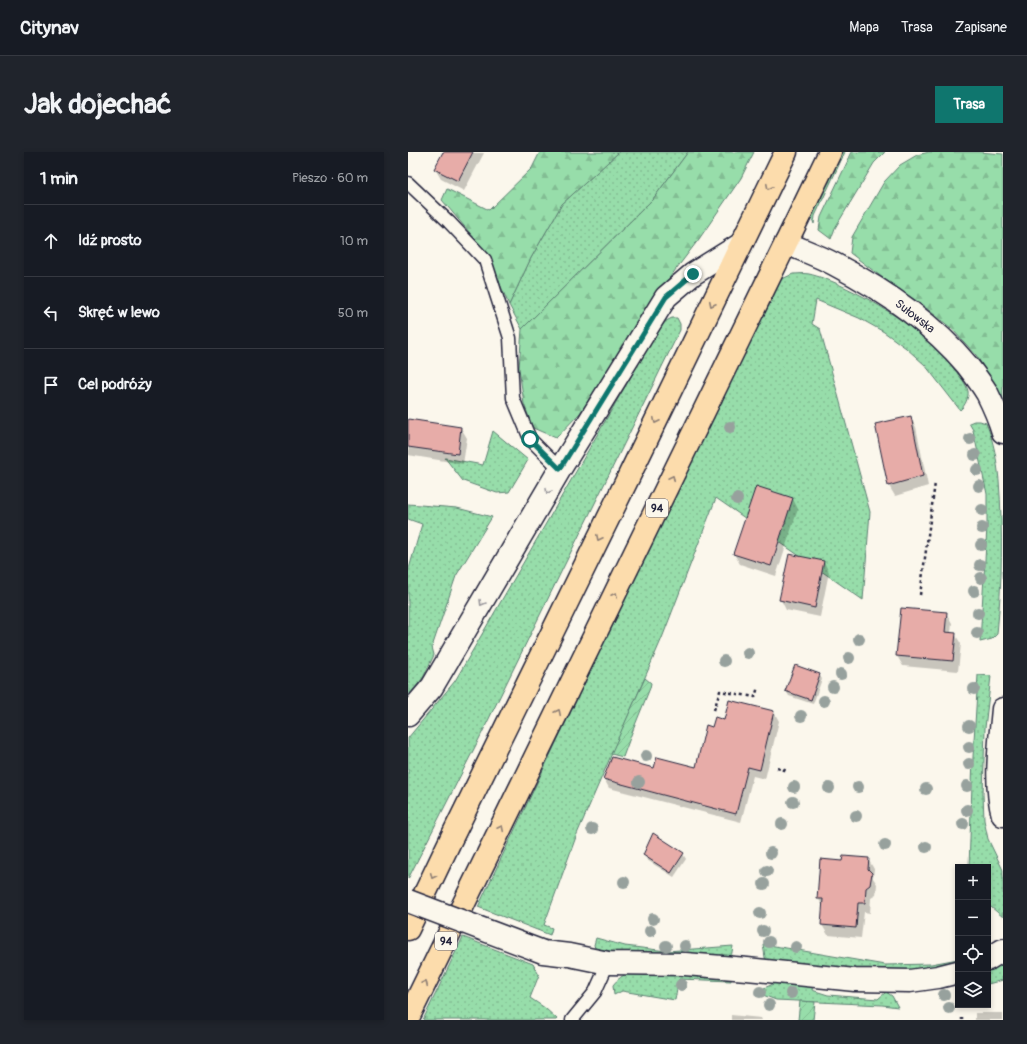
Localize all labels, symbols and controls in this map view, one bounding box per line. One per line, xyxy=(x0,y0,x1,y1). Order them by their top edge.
text: Citynav xyxy=(20,16,79,40)
text: Mapa xyxy=(849,19,879,36)
text: Trasa xyxy=(901,19,933,36)
text: Zapisane xyxy=(955,19,1007,36)
button: Trasa xyxy=(935,86,1003,123)
text: Jak dojechać xyxy=(24,87,172,122)
text: 1 min xyxy=(40,168,78,189)
text: Pieszo · 60 m xyxy=(292,170,368,186)
one-way arrow xyxy=(766,183,774,190)
icon: ahead xyxy=(40,230,62,252)
text: Idź prosto xyxy=(78,231,142,250)
text: 10 m xyxy=(340,233,368,249)
route end xyxy=(684,265,702,283)
street label: Sułowska xyxy=(892,296,938,337)
one-way arrow xyxy=(709,300,717,307)
icon: left xyxy=(40,302,62,324)
text: Skręć w lewo xyxy=(78,303,160,322)
text: 50 m xyxy=(338,305,368,321)
icon: arrive xyxy=(40,374,62,396)
text: Cel podróży xyxy=(78,375,152,394)
one-way arrow xyxy=(653,417,661,424)
route start xyxy=(521,430,539,448)
one-way arrow xyxy=(667,475,675,482)
one-way arrow xyxy=(545,487,552,494)
road number: 94 xyxy=(646,499,668,517)
one-way arrow xyxy=(596,534,604,541)
one-way arrow xyxy=(610,592,618,599)
one-way arrow xyxy=(479,599,486,606)
one-way arrow xyxy=(553,708,561,716)
one-way arrow xyxy=(496,825,504,833)
map controls xyxy=(955,864,991,1008)
button: + xyxy=(955,864,991,900)
one-way arrow xyxy=(430,872,438,879)
button: − xyxy=(955,900,991,936)
road number: 94 xyxy=(435,932,457,950)
button: locate xyxy=(955,936,991,972)
button: layers xyxy=(955,972,991,1008)
one-way arrow xyxy=(420,980,428,987)

